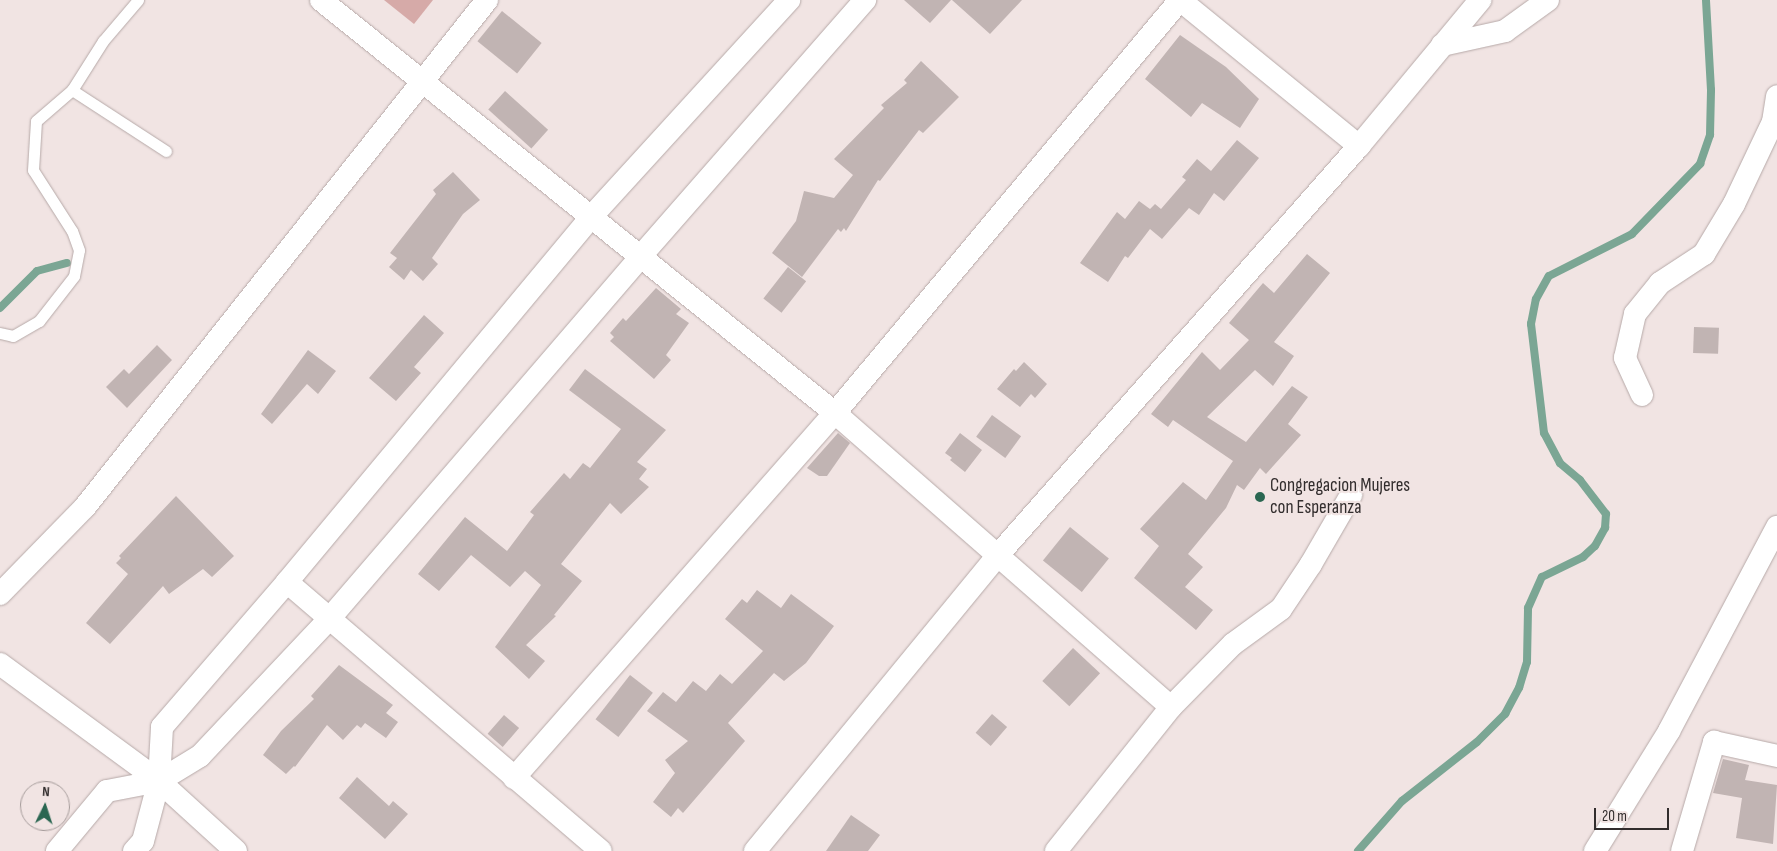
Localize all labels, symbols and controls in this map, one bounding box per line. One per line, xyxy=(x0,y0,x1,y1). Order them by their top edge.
place label: Congregacion Mujeres con Esperanza xyxy=(1270,475,1410,519)
marker: Congregacion Mujeres con Esperanza xyxy=(1254,491,1266,503)
north arrow xyxy=(20,781,70,831)
text: N xyxy=(42,783,50,800)
scale bar xyxy=(1597,798,1672,830)
text: 20 m xyxy=(1602,807,1627,826)

